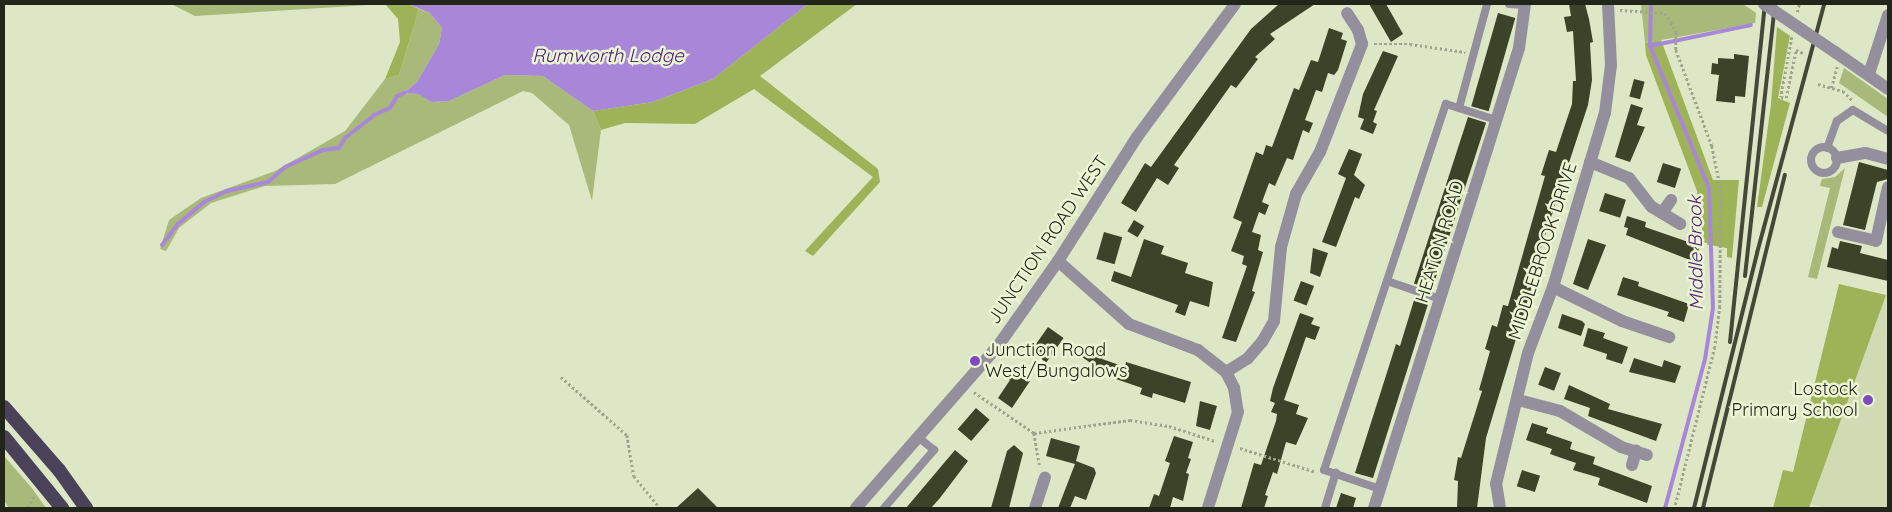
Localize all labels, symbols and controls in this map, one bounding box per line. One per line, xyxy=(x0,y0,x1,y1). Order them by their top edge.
water label: Rumworth Lodge xyxy=(532,45,684,67)
street label: JUNCTION ROAD WEST xyxy=(983,152,1113,328)
street label: MIDDLEBROOK DRIVE xyxy=(1504,160,1582,342)
street label: HEATON ROAD xyxy=(1411,178,1469,306)
water label: Middle Brook xyxy=(1684,195,1708,311)
place label: Junction Road West/Bungalows xyxy=(985,340,1127,382)
marker: Junction Road West/Bungalows xyxy=(969,355,981,367)
place label: Lostock Primary School xyxy=(1732,379,1858,422)
marker: Lostock Primary School xyxy=(1862,394,1874,406)

